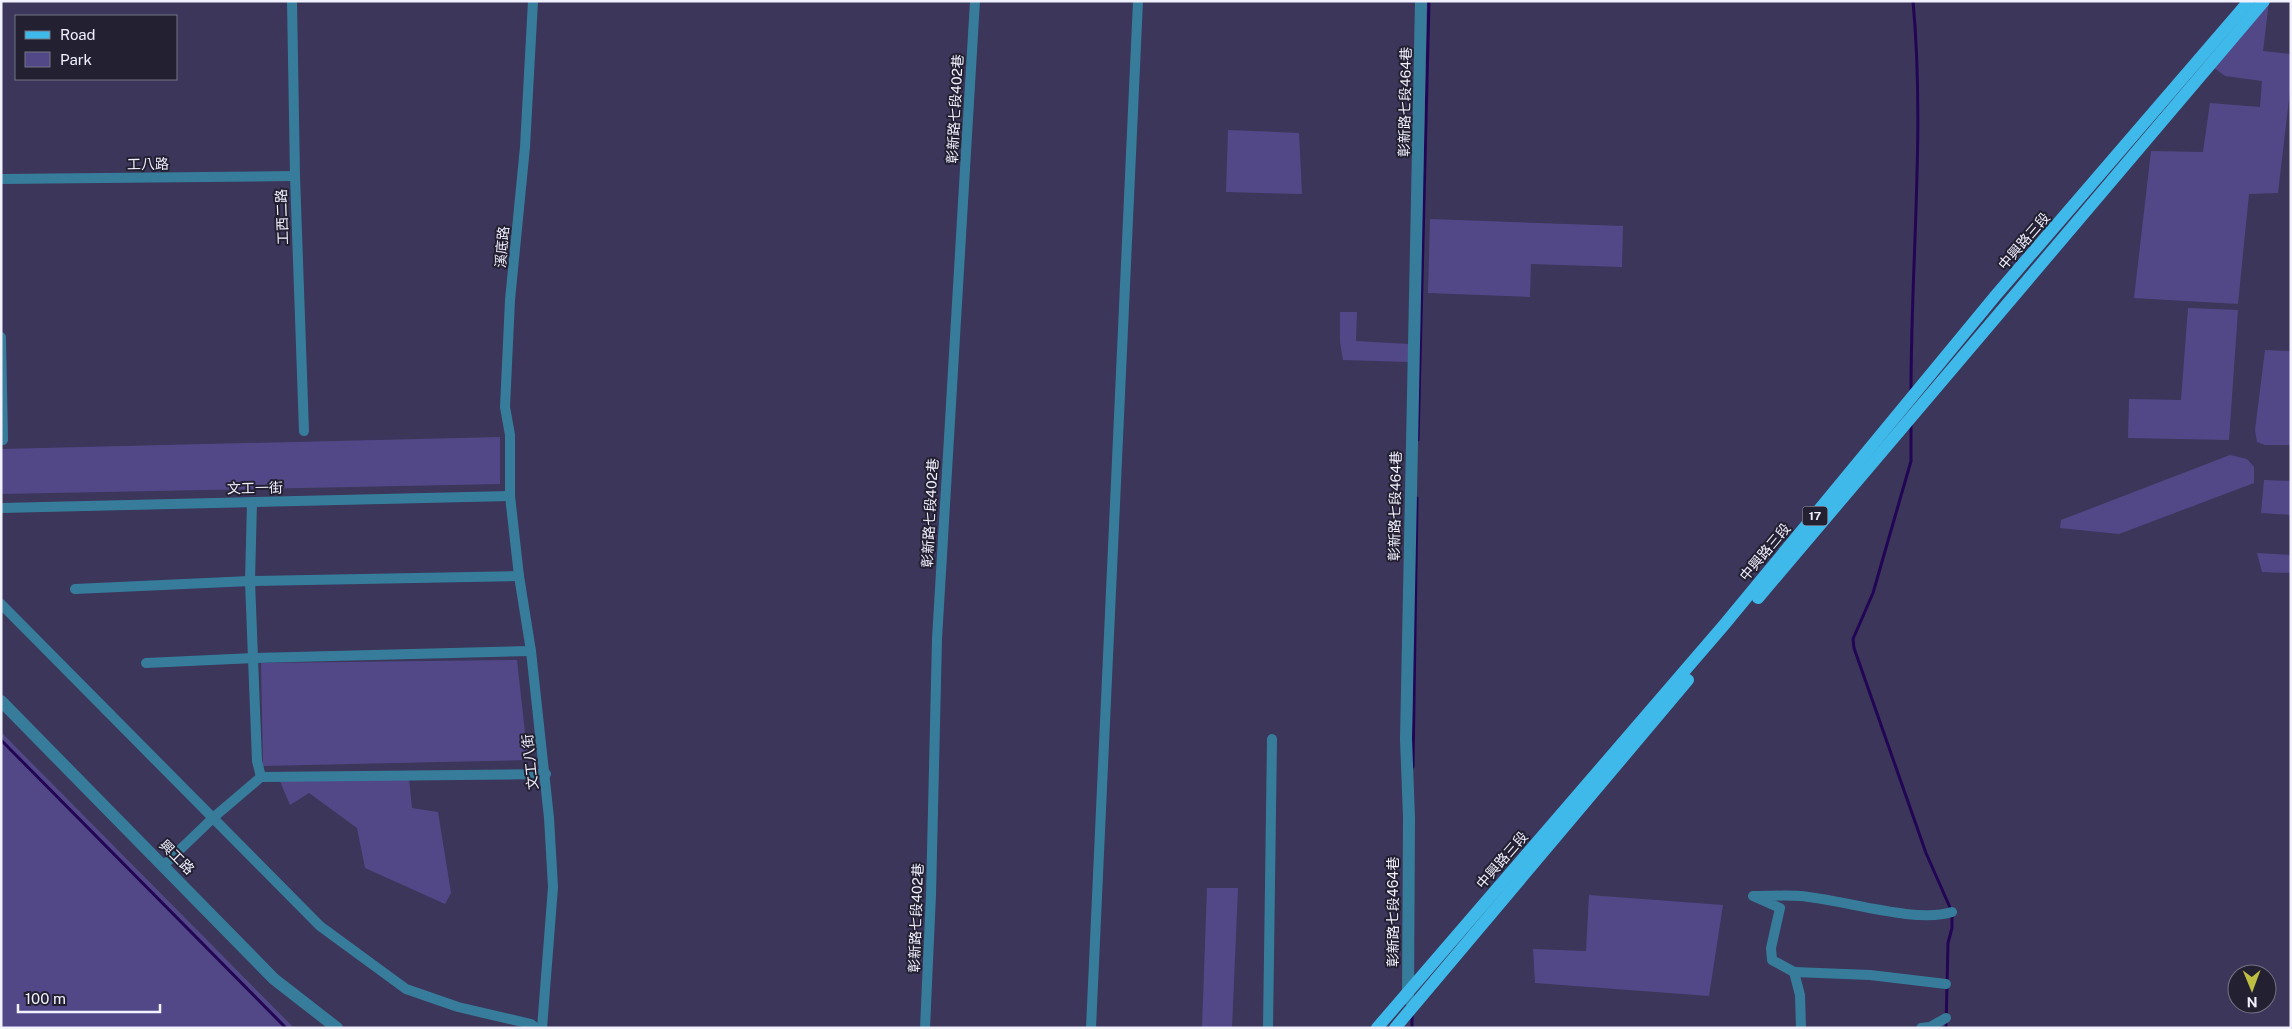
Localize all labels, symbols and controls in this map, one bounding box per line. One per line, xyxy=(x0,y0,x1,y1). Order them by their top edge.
legend xyxy=(15,15,178,80)
text: Road xyxy=(60,26,96,43)
street label: 彰新路七段464巷 xyxy=(1396,47,1414,157)
text: Park xyxy=(60,51,92,68)
street label: 彰新路七段402巷 xyxy=(944,54,966,164)
street label: 工八路 xyxy=(127,156,169,172)
street label: 工西二路 xyxy=(273,189,291,245)
street label: 中興路三段 xyxy=(1995,209,2053,273)
street label: 溪底路 xyxy=(492,225,512,269)
street label: 彰新路七段464巷 xyxy=(1386,451,1404,561)
street label: 彰新路七段402巷 xyxy=(919,458,941,568)
street label: 文工一街 xyxy=(227,480,283,496)
road number: 17 xyxy=(1802,506,1828,526)
street label: 中興路三段 xyxy=(1736,520,1794,584)
street label: 文工八街 xyxy=(519,733,541,791)
street label: 中興路三段 xyxy=(1473,828,1531,892)
street label: 興工路 xyxy=(156,836,198,878)
street label: 彰新路七段464巷 xyxy=(1385,857,1401,967)
street label: 彰新路七段402巷 xyxy=(906,863,926,973)
north arrow xyxy=(2227,964,2277,1014)
scale bar xyxy=(18,982,160,1014)
text: 100 m xyxy=(25,990,66,1007)
text: N xyxy=(2247,994,2258,1010)

